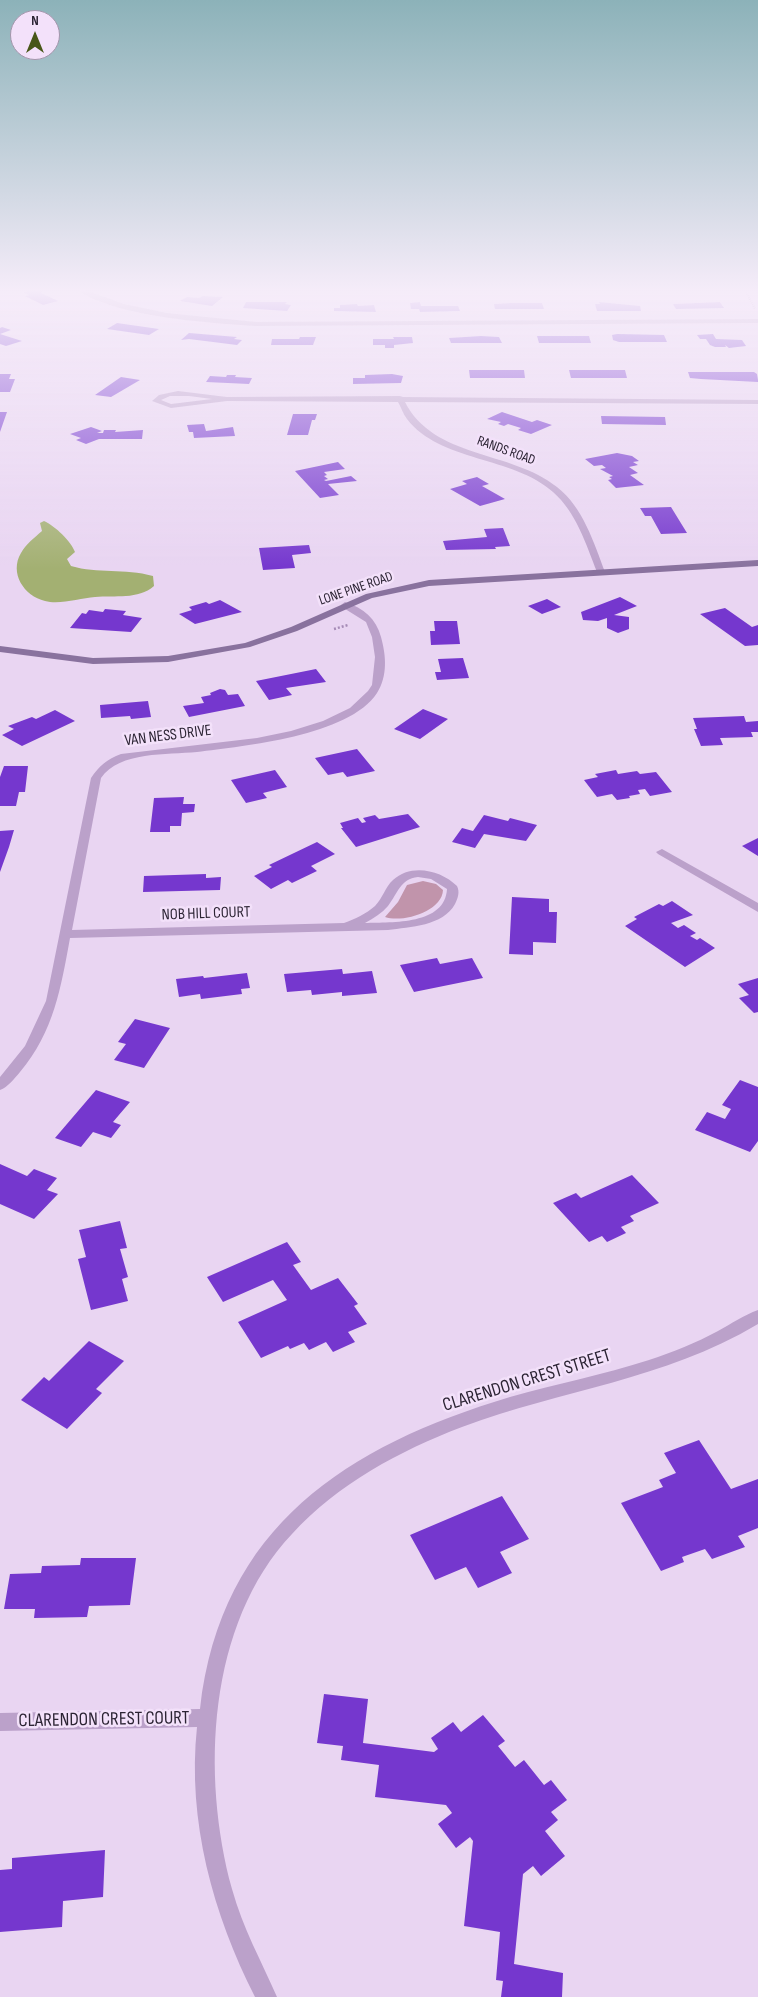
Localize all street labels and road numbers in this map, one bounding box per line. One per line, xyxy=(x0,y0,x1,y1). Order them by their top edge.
street label: RANDS ROAD xyxy=(475,433,537,469)
street label: LONE PINE ROAD xyxy=(317,569,395,609)
street label: VAN NESS DRIVE xyxy=(123,721,213,751)
street label: NOB HILL COURT xyxy=(161,903,251,925)
street label: CLARENDON CREST STREET xyxy=(440,1345,614,1417)
street label: CLARENDON CREST COURT xyxy=(18,1707,190,1733)

